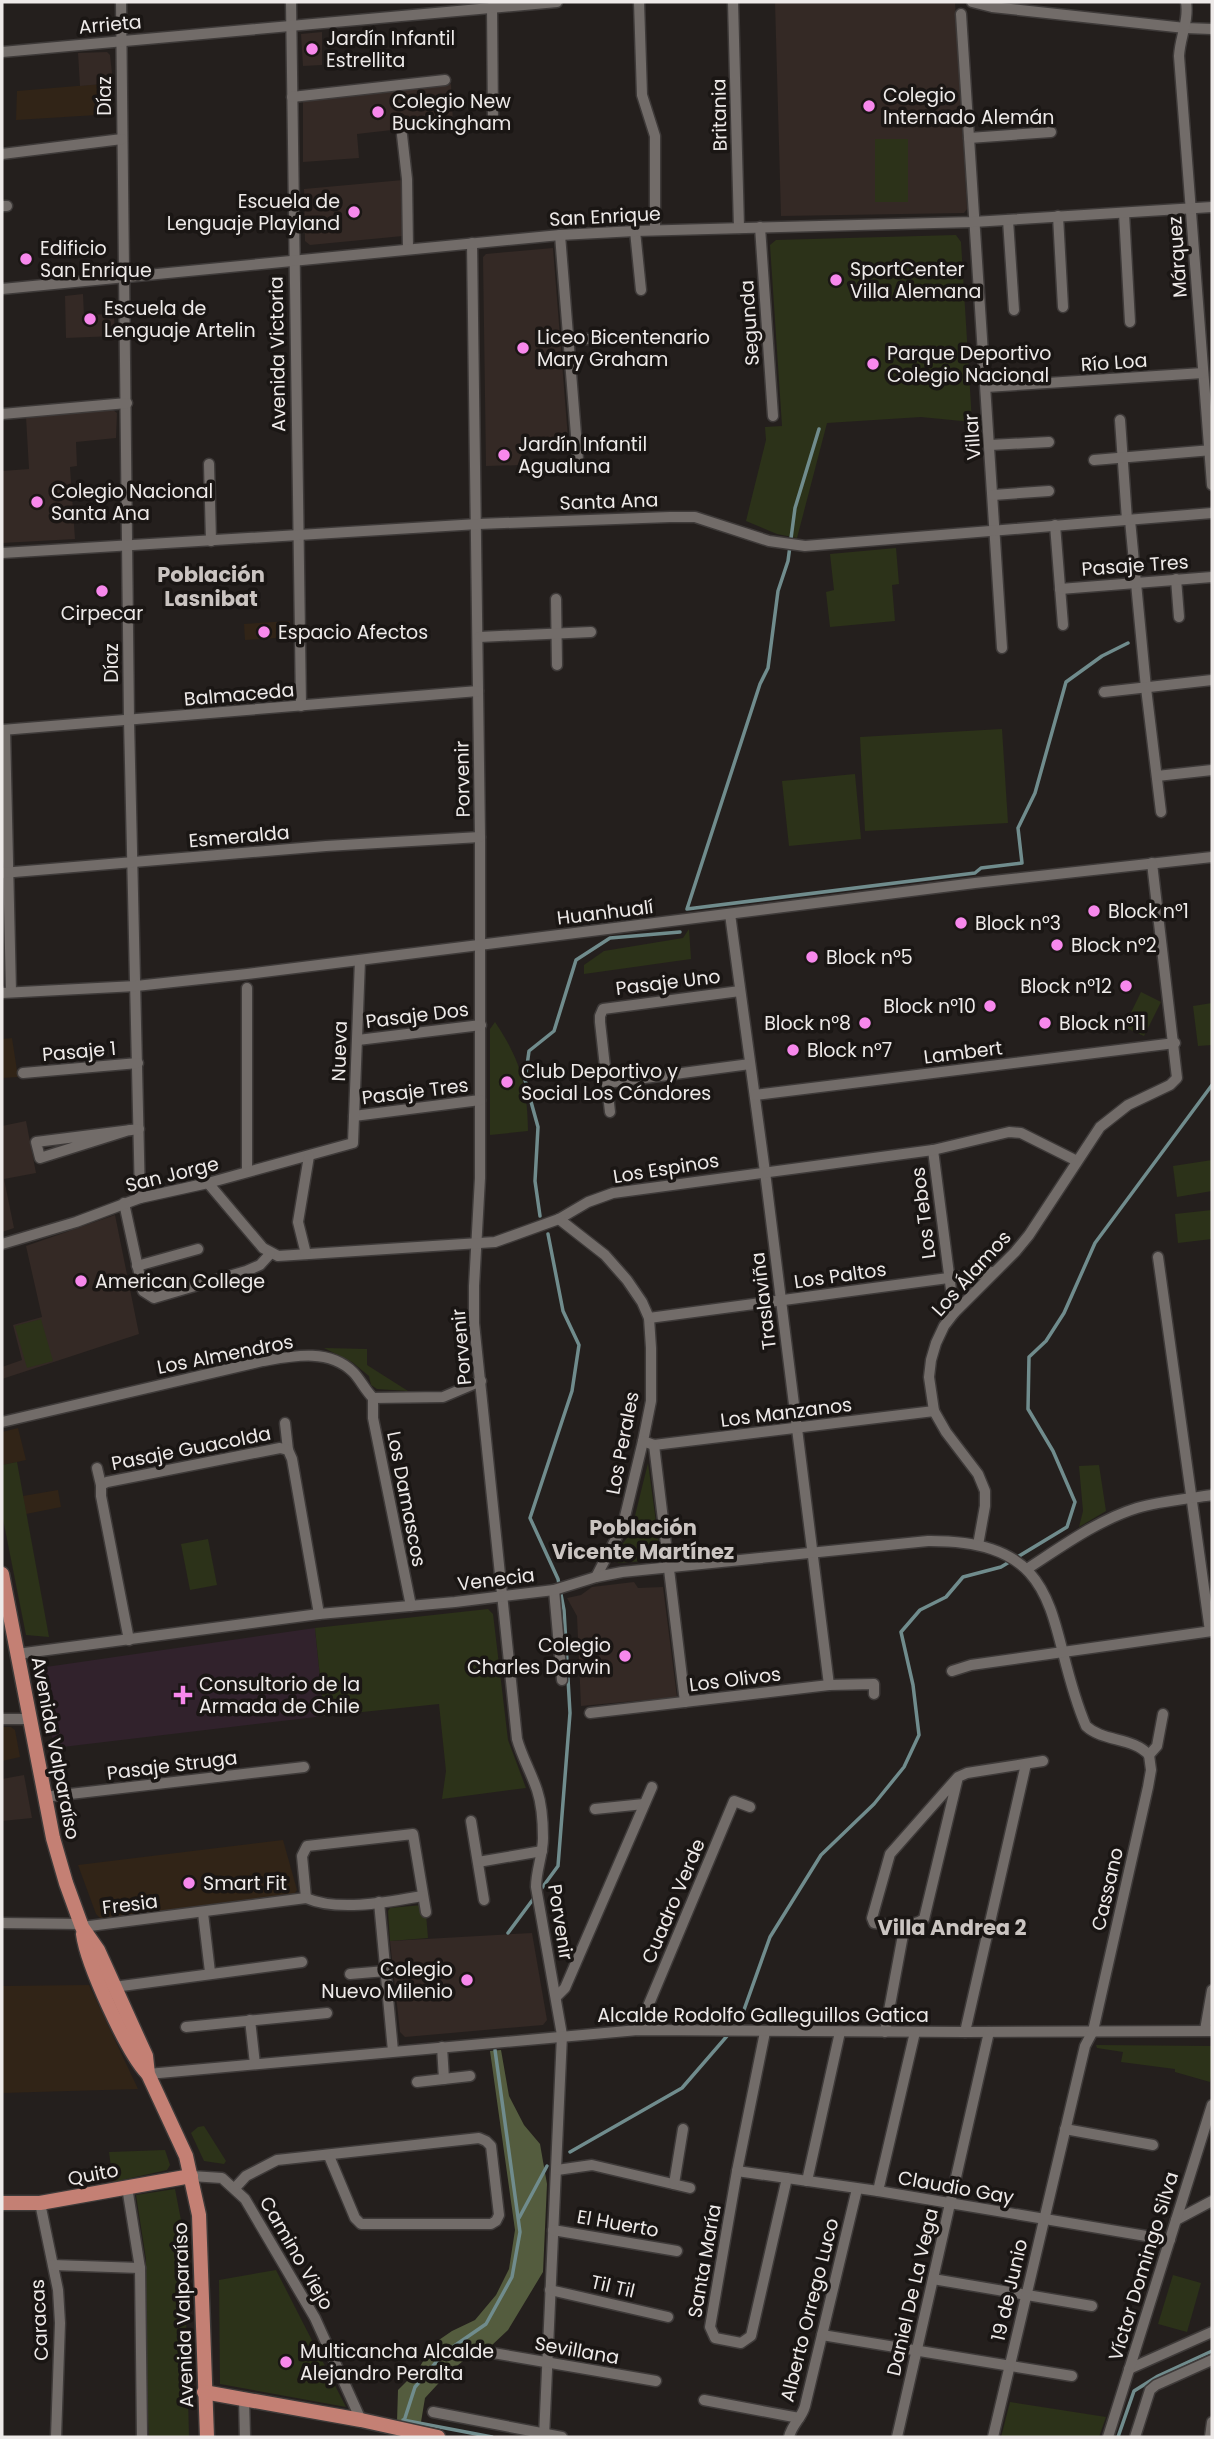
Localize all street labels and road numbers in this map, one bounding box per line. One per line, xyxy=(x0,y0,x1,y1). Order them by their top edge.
street label: Arrieta xyxy=(77,8,143,41)
street label: Díaz xyxy=(91,76,118,116)
street label: Britania xyxy=(705,78,734,152)
street label: San Enrique xyxy=(549,200,661,233)
street label: Márquez xyxy=(1161,215,1194,299)
street label: Avenida Victoria xyxy=(263,276,292,432)
street label: Segunda xyxy=(733,279,766,367)
street label: Río Loa xyxy=(1080,347,1148,378)
street label: Villar xyxy=(957,413,988,461)
street label: Santa Ana xyxy=(559,486,659,517)
street label: Pasaje Tres xyxy=(1081,548,1189,583)
street label: Díaz xyxy=(98,643,125,683)
street label: Balmaceda xyxy=(183,676,295,713)
street label: Porvenir xyxy=(448,740,477,818)
street label: Esmeralda xyxy=(187,819,291,854)
street label: Huanhualí xyxy=(555,893,655,932)
street label: Pasaje Uno xyxy=(614,963,722,1002)
street label: Pasaje Dos xyxy=(364,996,470,1035)
street label: Nueva xyxy=(325,1020,354,1082)
street label: Lambert xyxy=(922,1034,1004,1071)
street label: Pasaje 1 xyxy=(41,1035,117,1068)
street label: Pasaje Tres xyxy=(360,1072,470,1111)
street label: Los Espinos xyxy=(611,1147,721,1190)
street label: San Jorge xyxy=(123,1150,222,1199)
street label: Los Tebos xyxy=(904,1165,943,1260)
street label: Los Álamos xyxy=(925,1224,1017,1322)
street label: Traslaviña xyxy=(744,1251,783,1351)
street label: Los Paltos xyxy=(792,1256,888,1295)
street label: Porvenir xyxy=(445,1308,478,1386)
street label: Los Almendros xyxy=(155,1328,296,1381)
street label: Los Perales xyxy=(599,1389,646,1497)
street label: Los Manzanos xyxy=(719,1391,853,1434)
street label: Pasaje Guacolda xyxy=(109,1420,273,1477)
street label: Los Damascos xyxy=(380,1429,433,1569)
street label: Venecia xyxy=(456,1561,536,1598)
street label: Avenida Valparaíso xyxy=(25,1654,86,1842)
street label: Los Olivos xyxy=(688,1660,783,1699)
street label: Pasaje Struga xyxy=(105,1744,239,1787)
street label: Cuadro Verde xyxy=(635,1835,712,1968)
street label: Cassano xyxy=(1085,1845,1130,1933)
street label: Porvenir xyxy=(541,1882,580,1962)
street label: Fresia xyxy=(101,1888,159,1921)
street label: Alcalde Rodolfo Galleguillos Gatica xyxy=(597,2002,929,2029)
street label: Quito xyxy=(66,2156,121,2193)
street label: Claudio Gay xyxy=(896,2164,1016,2211)
street label: Víctor Domingo Silva xyxy=(1102,2168,1185,2364)
street label: Camino Viejo xyxy=(253,2191,340,2315)
street label: Santa María xyxy=(681,2202,728,2320)
street label: El Huerto xyxy=(575,2203,661,2244)
street label: Daniel De La Vega xyxy=(880,2206,945,2379)
street label: Alberto Orrego Luco xyxy=(774,2215,845,2405)
street label: Avenida Valparaíso xyxy=(167,2222,200,2408)
street label: 19 de Junio xyxy=(985,2236,1034,2344)
street label: Til Til xyxy=(588,2268,638,2305)
street label: Caracas xyxy=(24,2278,55,2361)
street label: Sevillana xyxy=(532,2330,621,2371)

